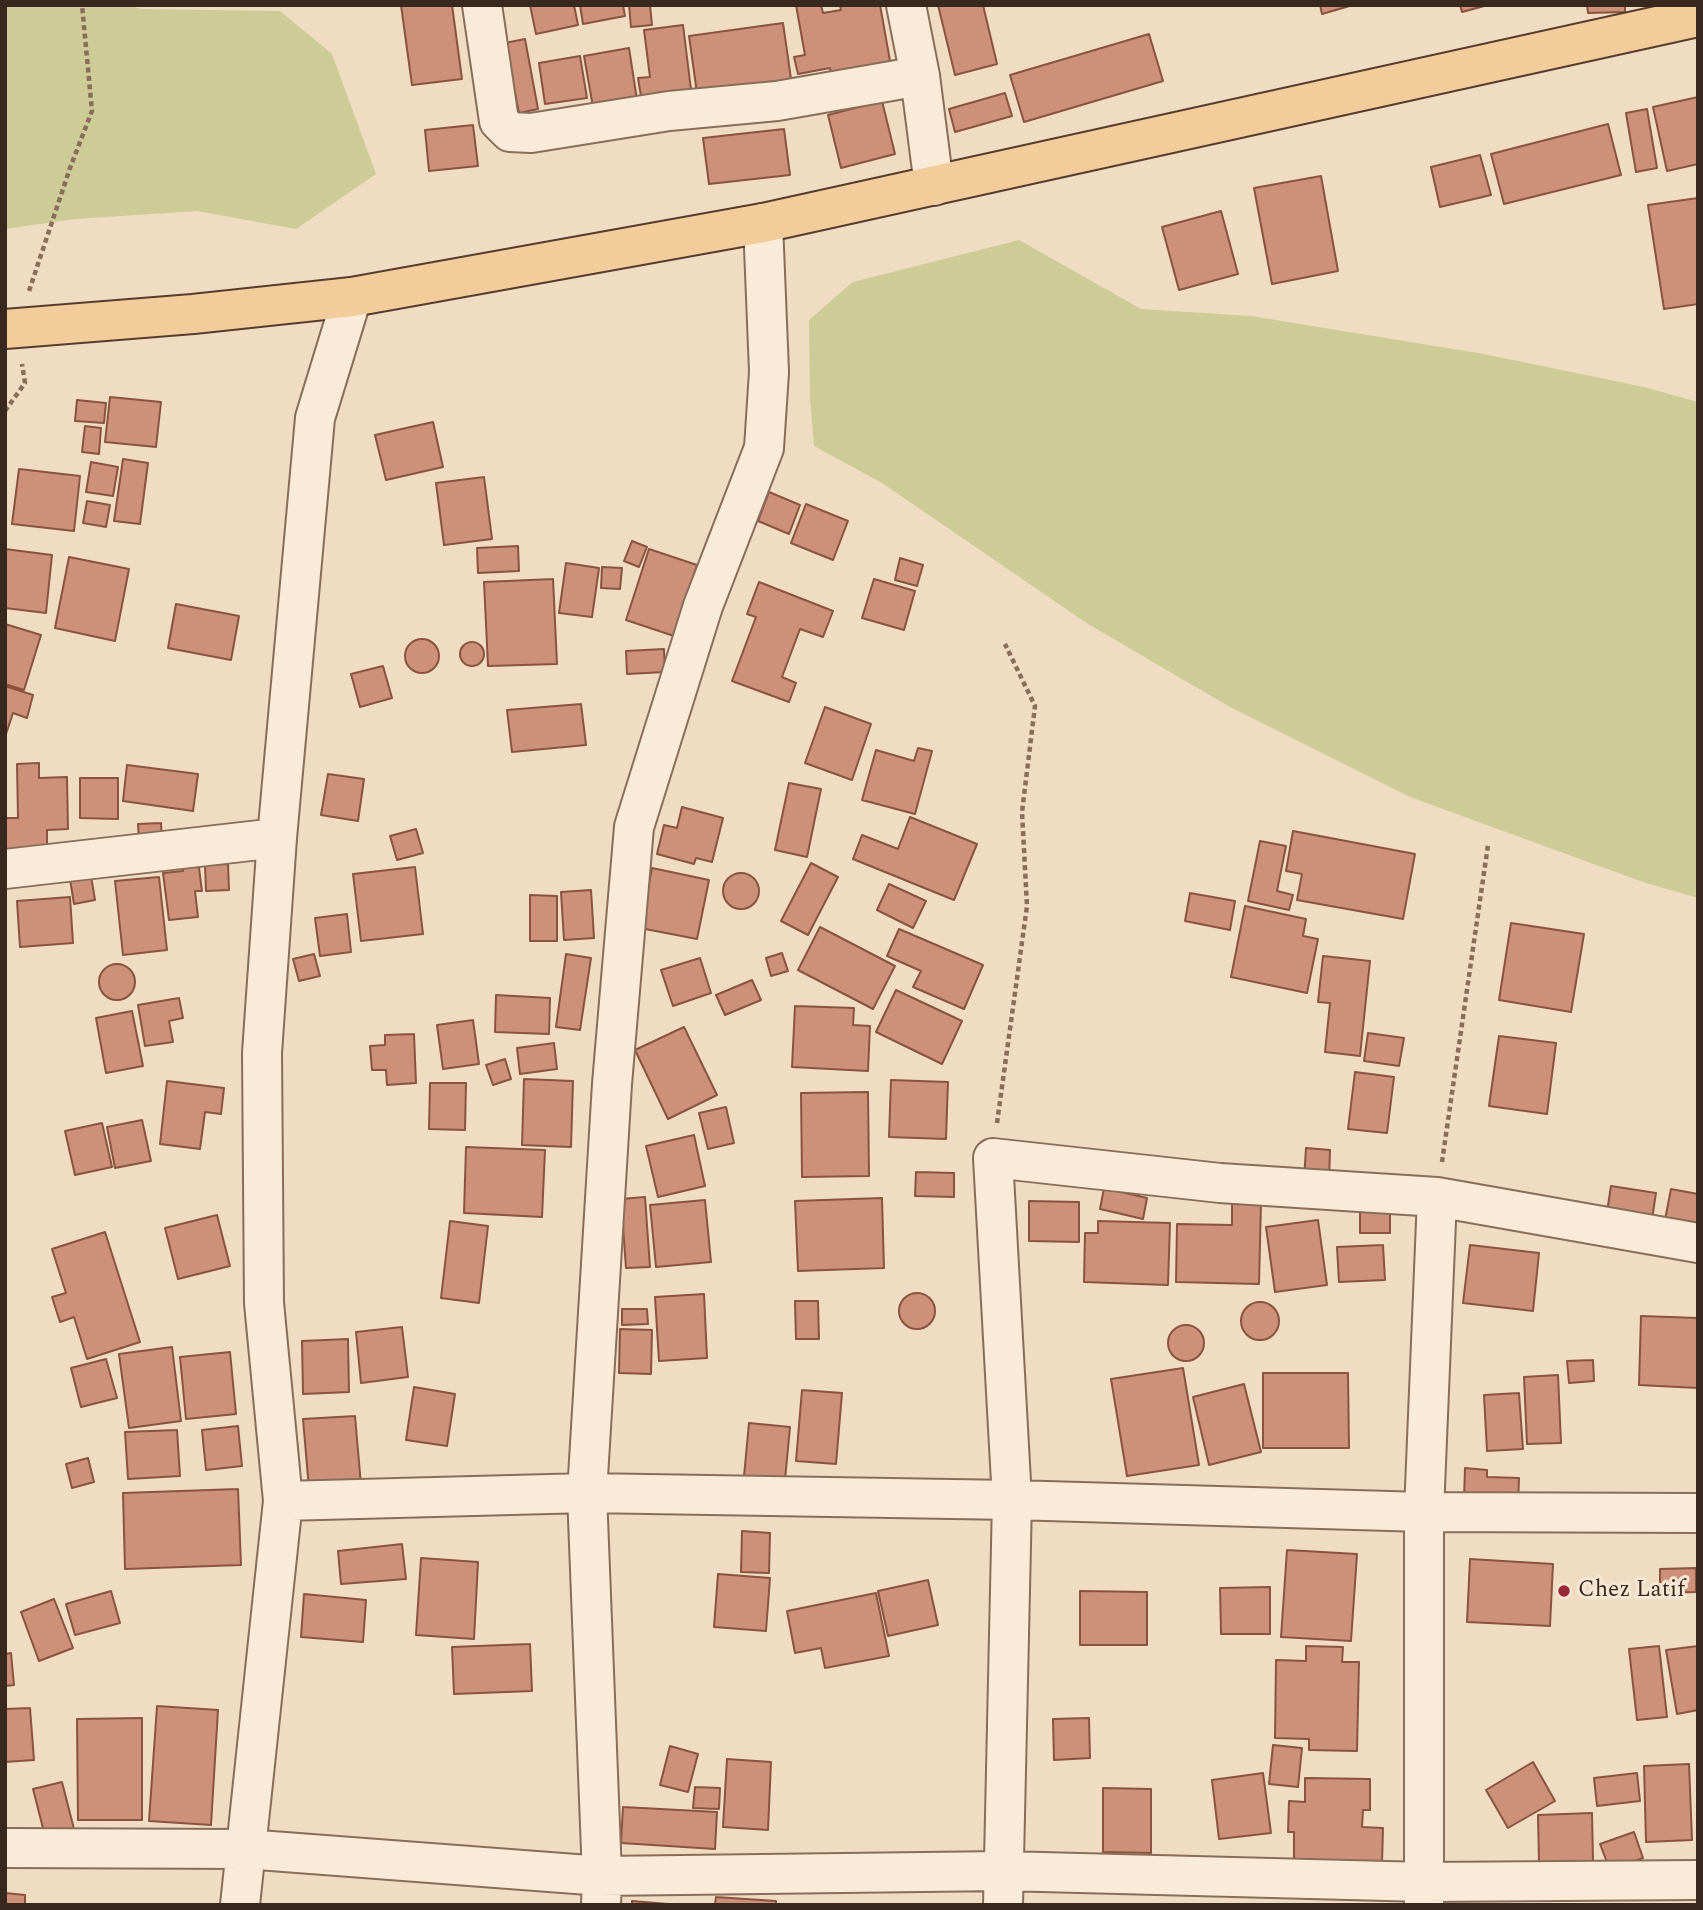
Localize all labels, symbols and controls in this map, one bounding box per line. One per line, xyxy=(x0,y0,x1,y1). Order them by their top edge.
place label: Chez Latif xyxy=(1578,1577,1685,1605)
marker: Chez Latif xyxy=(1556,1583,1572,1599)

